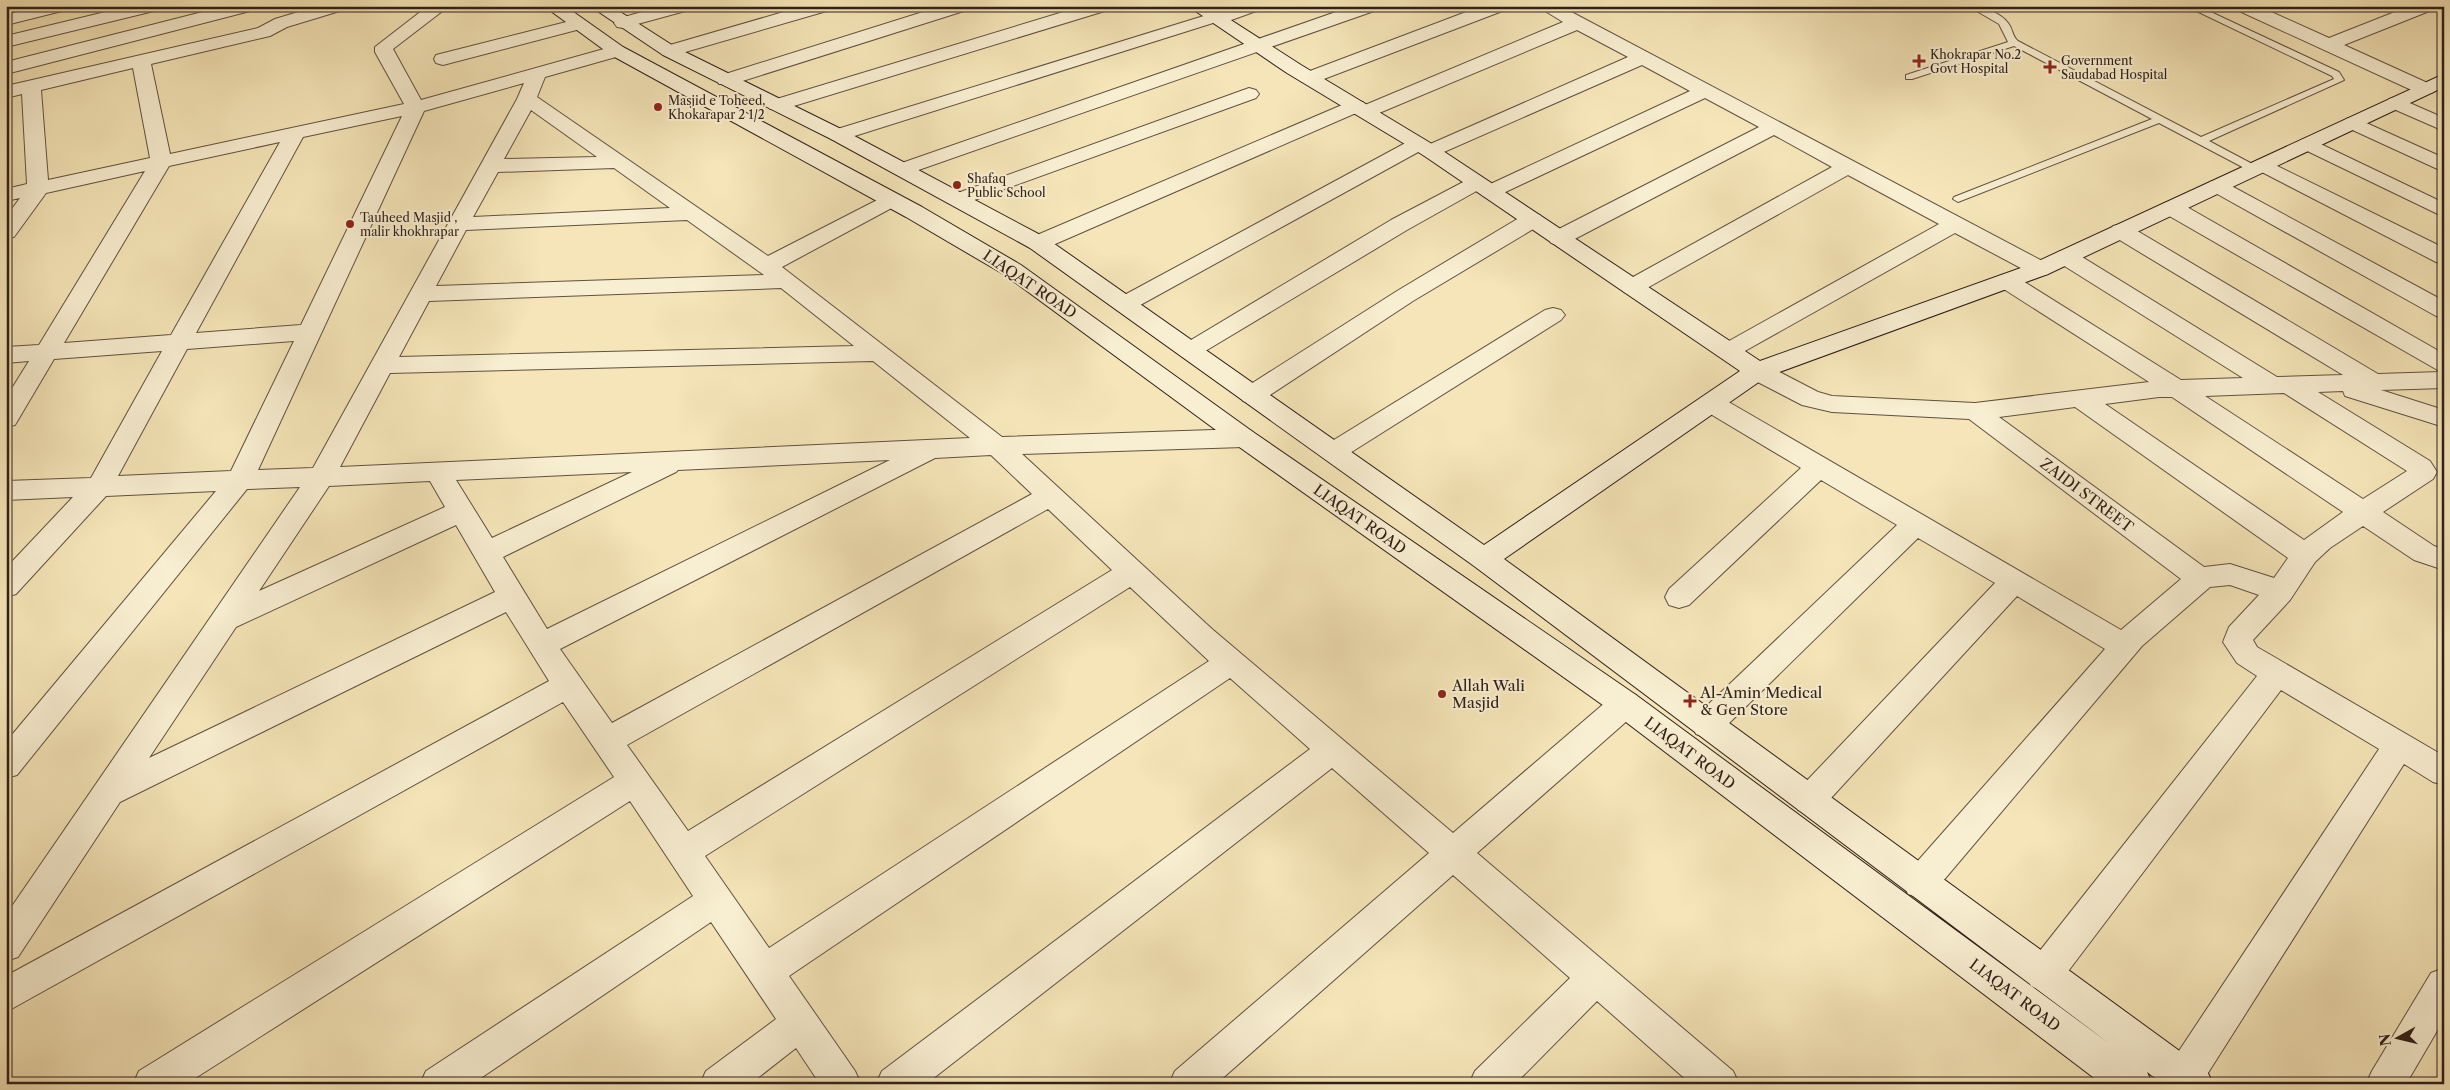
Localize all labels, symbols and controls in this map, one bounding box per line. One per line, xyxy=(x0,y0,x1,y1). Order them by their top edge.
place label: Khokrapar No.2 Govt Hospital xyxy=(1930,47,2021,76)
place label: Government Saudabad Hospital xyxy=(2061,53,2168,82)
marker: Khokrapar No.2 Govt Hospital xyxy=(1912,54,1926,68)
marker: Government Saudabad Hospital xyxy=(2043,60,2057,74)
place label: Masjid e Toheed, Khokarapar 2 1/2 xyxy=(668,93,765,122)
marker: Masjid e Toheed, Khokarapar 2 1/2 xyxy=(652,101,664,113)
place label: Shafaq Public School xyxy=(967,171,1046,200)
marker: Shafaq Public School xyxy=(951,179,963,191)
place label: Tauheed Masjid , malir khokhrapar xyxy=(360,210,459,239)
marker: Tauheed Masjid , malir khokhrapar xyxy=(344,218,356,230)
street label: LIAQAT ROAD xyxy=(980,246,1080,322)
street label: ZAIDI STREET xyxy=(2037,454,2138,537)
street label: LIAQAT ROAD xyxy=(1310,480,1410,558)
place label: Allah Wali Masjid xyxy=(1451,676,1525,712)
place label: Al-Amin Medical & Gen Store xyxy=(1699,683,1823,719)
marker: Allah Wali Masjid xyxy=(1436,688,1448,700)
marker: Al-Amin Medical & Gen Store xyxy=(1684,695,1696,707)
street label: LIAQAT ROAD xyxy=(1641,713,1739,793)
street label: LIAQAT ROAD xyxy=(1966,955,2064,1035)
north arrow xyxy=(2372,1012,2422,1062)
text: N xyxy=(2375,1033,2395,1047)

